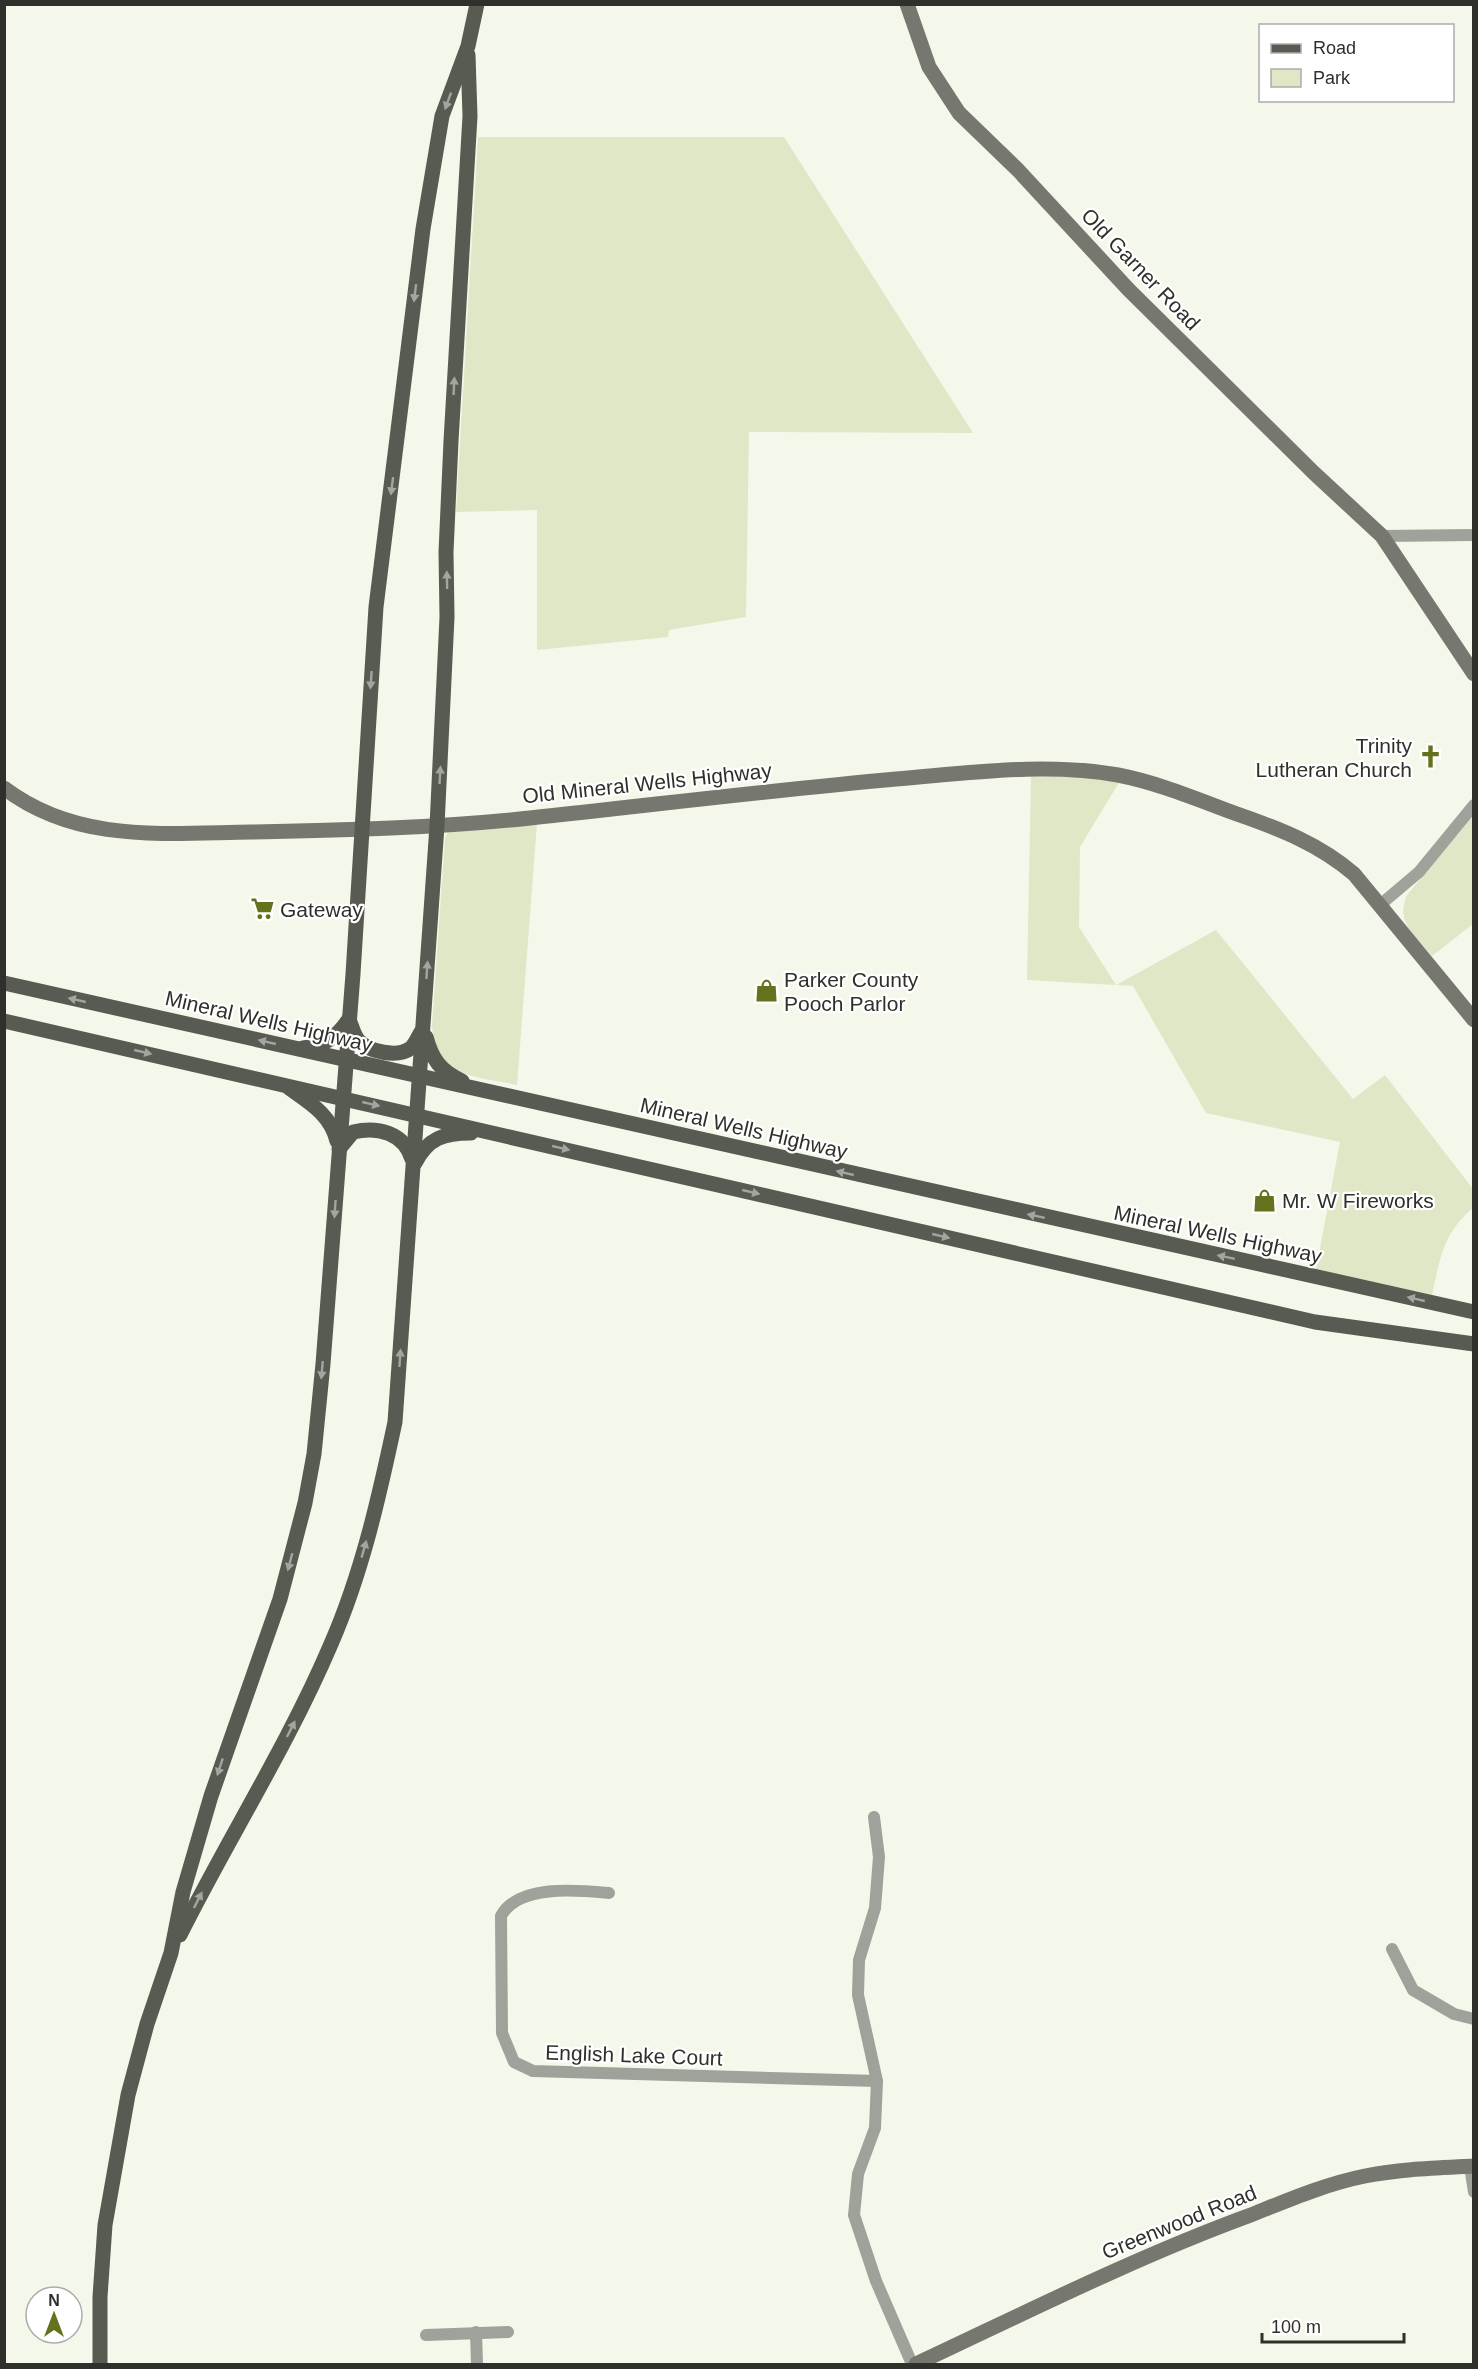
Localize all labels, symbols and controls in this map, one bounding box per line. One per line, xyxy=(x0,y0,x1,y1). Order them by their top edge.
legend xyxy=(1259,24,1454,102)
text: Road xyxy=(1313,38,1356,58)
text: Park xyxy=(1313,68,1351,88)
one-way arrow xyxy=(442,92,452,110)
street label: Old Garner Road xyxy=(1077,203,1205,335)
one-way arrow xyxy=(410,283,420,302)
one-way arrow xyxy=(449,376,459,395)
one-way arrow xyxy=(387,477,397,496)
one-way arrow xyxy=(442,571,452,590)
one-way arrow xyxy=(366,671,375,690)
place label: Trinity Lutheran Church xyxy=(1256,734,1412,781)
church icon: Trinity Lutheran Church xyxy=(1417,744,1443,770)
street label: Old Mineral Wells Highway xyxy=(521,758,773,808)
one-way arrow xyxy=(435,766,444,785)
supermarket icon: Gateway xyxy=(249,896,275,922)
place label: Gateway xyxy=(280,898,363,921)
one-way arrow xyxy=(423,960,432,979)
place label: Parker County Pooch Parlor xyxy=(784,968,919,1015)
shop icon: Parker County Pooch Parlor xyxy=(753,978,779,1004)
street label: Mineral Wells Highway xyxy=(163,986,375,1056)
one-way arrow xyxy=(68,994,86,1004)
one-way arrow xyxy=(258,1037,277,1047)
one-way arrow xyxy=(134,1048,153,1058)
street label: Mineral Wells Highway xyxy=(638,1093,850,1163)
one-way arrow xyxy=(362,1100,381,1110)
one-way arrow xyxy=(552,1144,571,1154)
one-way arrow xyxy=(836,1168,854,1178)
shop icon: Mr. W Fireworks xyxy=(1251,1187,1277,1213)
one-way arrow xyxy=(742,1188,761,1197)
place label: Mr. W Fireworks xyxy=(1282,1189,1434,1212)
one-way arrow xyxy=(330,1199,340,1218)
street label: Mineral Wells Highway xyxy=(1112,1201,1325,1267)
one-way arrow xyxy=(1026,1210,1045,1220)
one-way arrow xyxy=(932,1231,951,1241)
one-way arrow xyxy=(1216,1252,1235,1261)
one-way arrow xyxy=(1407,1294,1426,1304)
one-way arrow xyxy=(395,1348,405,1367)
one-way arrow xyxy=(317,1361,327,1380)
one-way arrow xyxy=(360,1540,370,1558)
one-way arrow xyxy=(284,1553,294,1571)
one-way arrow xyxy=(286,1721,296,1738)
one-way arrow xyxy=(215,1758,225,1776)
one-way arrow xyxy=(193,1892,202,1909)
street label: English Lake Court xyxy=(545,2040,723,2070)
street label: Greenwood Road xyxy=(1098,2181,1260,2263)
north arrow xyxy=(24,2285,84,2345)
text: N xyxy=(48,2292,60,2309)
scale bar xyxy=(1262,2306,1404,2344)
text: 100 m xyxy=(1271,2317,1321,2337)

